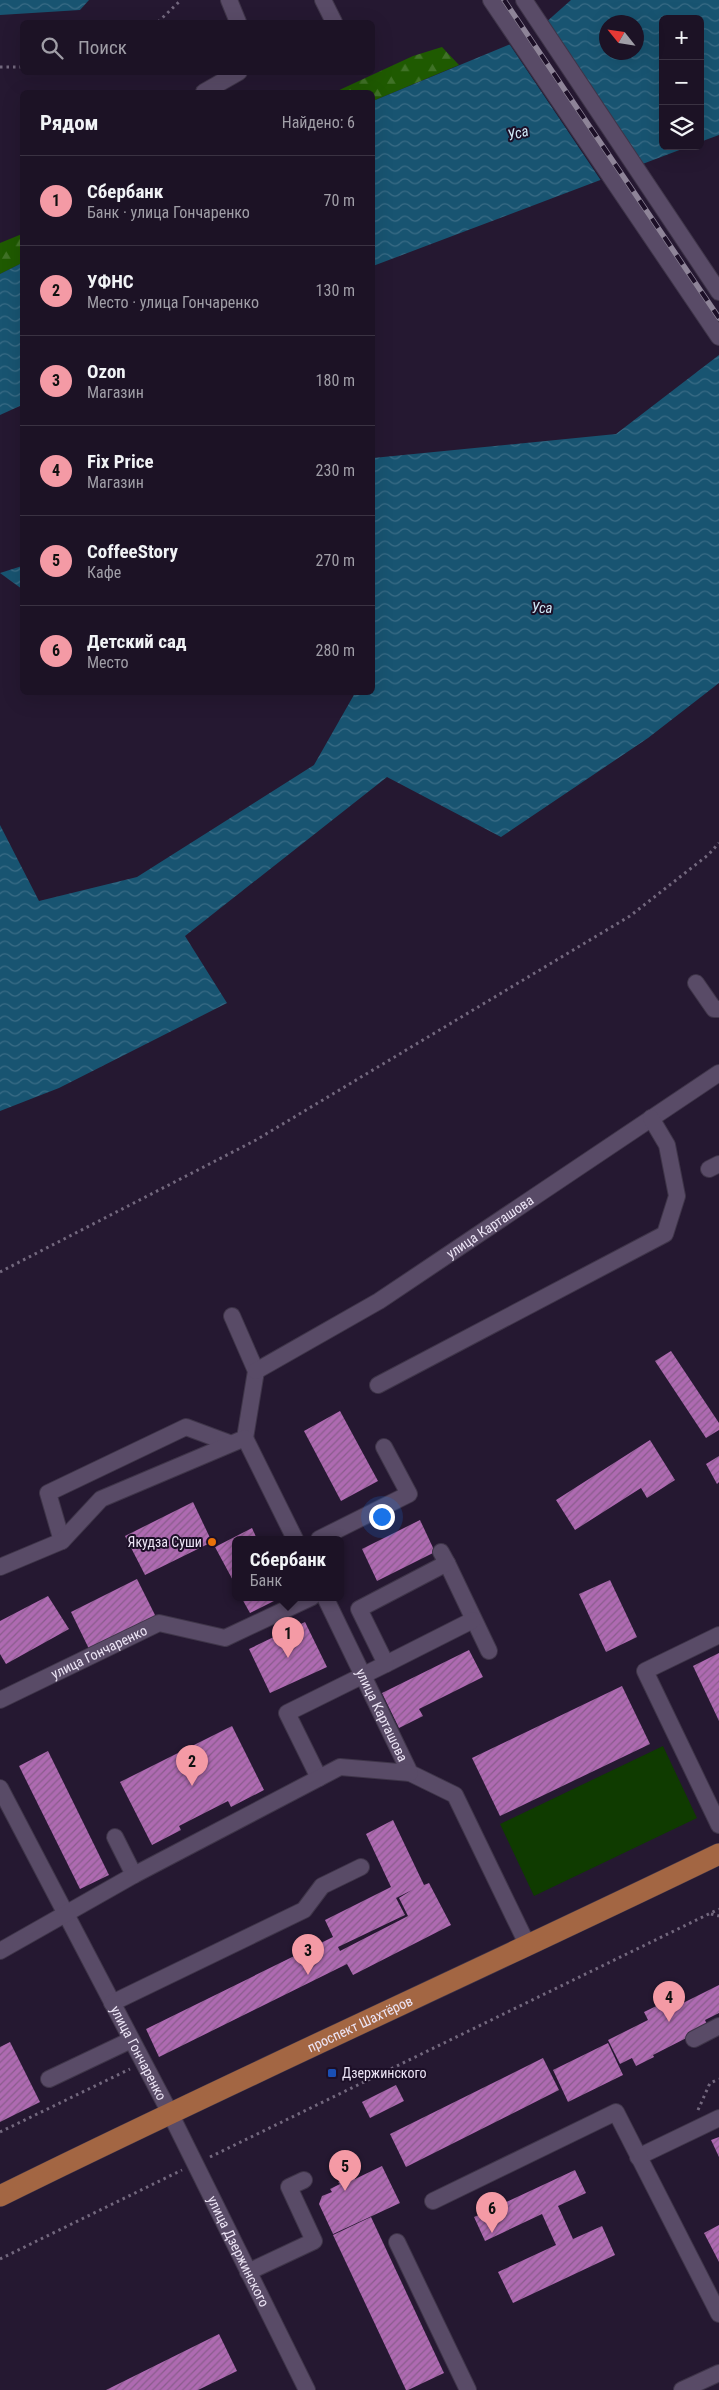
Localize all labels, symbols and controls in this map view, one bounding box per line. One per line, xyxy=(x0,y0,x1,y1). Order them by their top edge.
north arrow xyxy=(599,15,644,60)
map controls xyxy=(659,15,704,150)
button: + xyxy=(659,15,704,60)
search box xyxy=(20,20,375,75)
icon: search xyxy=(38,34,66,62)
text: Поиск xyxy=(78,36,127,59)
button: − xyxy=(659,60,704,105)
button: layers xyxy=(659,105,704,150)
text: Рядом xyxy=(40,111,99,135)
text: Найдено: 6 xyxy=(282,113,355,132)
water label: Уса xyxy=(505,122,531,144)
text: Сбербанк xyxy=(87,180,163,203)
text: 1 xyxy=(52,191,60,210)
text: 70 m xyxy=(323,191,355,210)
text: Банк · улица Гончаренко xyxy=(87,203,250,222)
text: УФНС xyxy=(87,270,134,293)
text: 2 xyxy=(52,281,60,300)
text: 130 m xyxy=(316,281,355,300)
text: Место · улица Гончаренко xyxy=(87,293,259,312)
text: Ozon xyxy=(87,360,126,383)
text: 3 xyxy=(52,371,60,390)
text: 180 m xyxy=(316,371,355,390)
text: Магазин xyxy=(87,383,144,402)
text: Fix Price xyxy=(87,450,154,473)
text: 4 xyxy=(52,461,60,480)
text: 230 m xyxy=(316,461,355,480)
text: Магазин xyxy=(87,473,144,492)
text: CoffeeStory xyxy=(87,540,178,563)
text: 5 xyxy=(52,551,60,570)
text: 270 m xyxy=(316,551,355,570)
text: Кафе xyxy=(87,563,121,582)
water label: Уса xyxy=(531,599,553,617)
text: Детский сад xyxy=(87,630,187,653)
text: 6 xyxy=(52,641,60,660)
text: 280 m xyxy=(316,641,355,660)
text: Место xyxy=(87,653,128,672)
street label: улица Карташова xyxy=(443,1192,536,1262)
your location xyxy=(369,1504,395,1530)
place label: Якудза Суши xyxy=(128,1534,202,1550)
marker: Якудза Суши xyxy=(206,1536,218,1548)
popup xyxy=(232,1536,344,1601)
text: Сбербанк xyxy=(250,1548,326,1571)
text: Банк xyxy=(250,1571,282,1590)
pin: 1 xyxy=(272,1617,304,1658)
street label: улица Гончаренко xyxy=(48,1622,150,1682)
street label: улица Карташова xyxy=(353,1666,411,1764)
pin: 2 xyxy=(176,1745,208,1786)
pin: 3 xyxy=(292,1934,324,1975)
pin: 4 xyxy=(653,1981,685,2022)
street label: проспект Шахтёров xyxy=(305,1992,415,2055)
street label: улица Гончаренко xyxy=(107,2003,170,2103)
place label: Дзержинского xyxy=(342,2065,427,2081)
marker: Дзержинского xyxy=(326,2067,338,2079)
pin: 5 xyxy=(329,2150,361,2191)
pin: 6 xyxy=(476,2192,508,2233)
street label: улица Дзержинского xyxy=(204,2193,273,2309)

